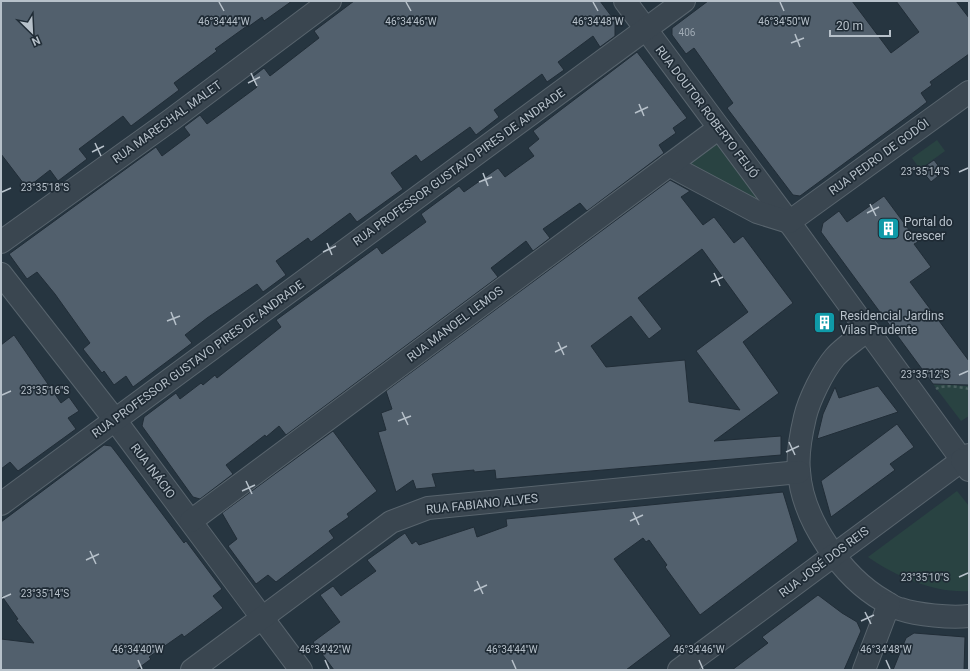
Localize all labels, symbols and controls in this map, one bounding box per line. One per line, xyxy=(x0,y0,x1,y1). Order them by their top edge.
north arrow xyxy=(12,12,52,52)
scale bar xyxy=(830,12,890,38)
text: 46°34'44"W xyxy=(198,16,250,27)
text: 46°34'46"W xyxy=(385,16,437,27)
text: 46°34'48"W xyxy=(572,16,624,27)
text: 46°34'50"W xyxy=(758,16,810,27)
text: 20 m xyxy=(836,19,863,33)
house number: 406 xyxy=(679,27,696,38)
text: N xyxy=(29,33,42,48)
street label: RUA DOUTOR ROBERTO FEIJÓ xyxy=(653,42,762,181)
street label: RUA MARECHAL MALET xyxy=(110,78,224,166)
street label: RUA PROFESSOR GUSTAVO PIRES DE ANDRADE xyxy=(350,85,568,249)
street label: RUA PEDRO DE GODÓI xyxy=(826,115,932,198)
text: 23°35'14"S xyxy=(901,166,949,177)
text: 23°35'18"S xyxy=(21,182,69,193)
place label: Portal do Crescer xyxy=(904,215,953,243)
building icon: Portal do Crescer xyxy=(875,216,901,242)
street label: RUA PROFESSOR GUSTAVO PIRES DE ANDRADE xyxy=(89,277,307,441)
street label: RUA MANOEL LEMOS xyxy=(404,283,506,365)
place label: Residencial Jardins Vilas Prudente xyxy=(840,309,944,337)
building icon: Residencial Jardins Vilas Prudente xyxy=(812,310,838,336)
text: 23°35'12"S xyxy=(901,369,949,380)
text: 23°35'16"S xyxy=(21,385,69,396)
street label: RUA INÁCIO xyxy=(128,440,179,501)
street label: RUA FABIANO ALVES xyxy=(425,491,539,517)
street label: RUA JOSÉ DOS REIS xyxy=(776,523,872,600)
text: 23°35'10"S xyxy=(901,572,949,583)
text: 23°35'14"S xyxy=(21,588,69,599)
text: 46°34'40"W xyxy=(112,644,164,655)
text: 46°34'42"W xyxy=(299,644,351,655)
text: 46°34'44"W xyxy=(486,644,538,655)
text: 46°34'46"W xyxy=(673,644,725,655)
text: 46°34'48"W xyxy=(860,644,912,655)

